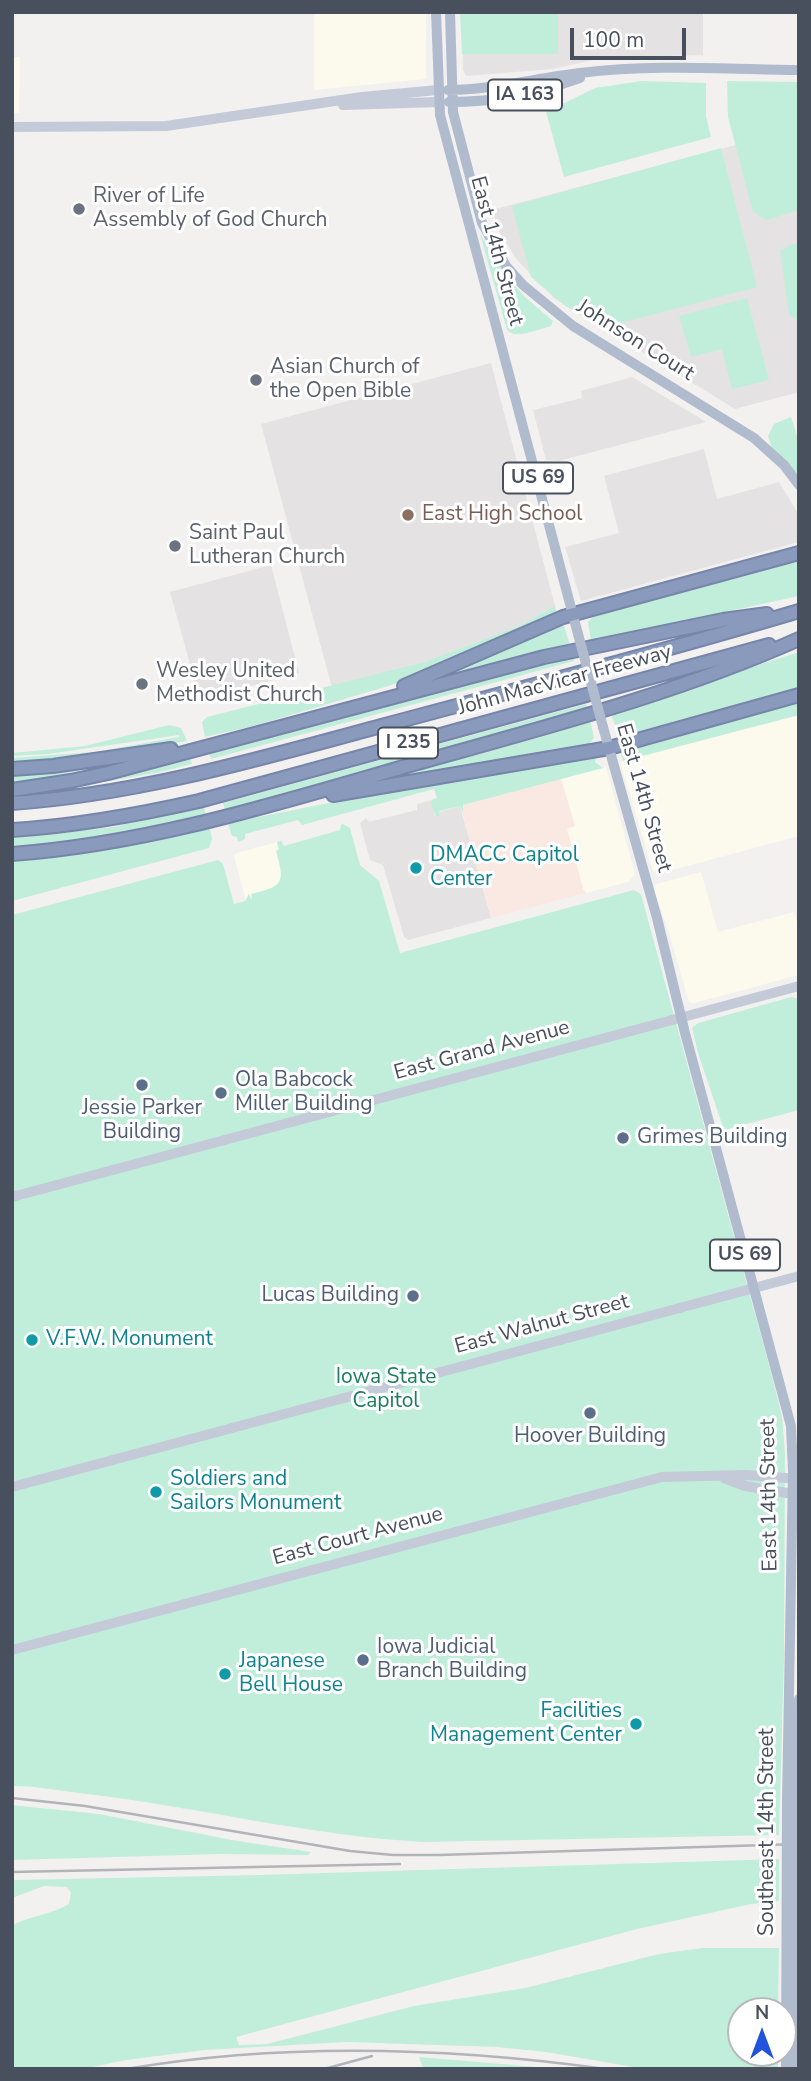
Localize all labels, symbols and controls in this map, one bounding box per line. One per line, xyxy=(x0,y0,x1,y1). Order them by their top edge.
scale bar xyxy=(573,14,688,58)
text: 100 m xyxy=(583,26,644,54)
road number: IA 163 xyxy=(488,80,562,110)
street label: East 14th Street xyxy=(464,174,528,328)
place label: River of Life Assembly of God Church xyxy=(93,184,327,234)
marker: River of Life Assembly of God Church xyxy=(71,201,87,217)
street label: Johnson Court xyxy=(572,295,698,387)
place label: Asian Church of the Open Bible xyxy=(270,355,419,405)
marker: Asian Church of the Open Bible xyxy=(248,372,264,388)
road number: US 69 xyxy=(503,463,573,494)
place label: East High School xyxy=(422,502,583,528)
marker: East High School xyxy=(400,507,416,523)
place label: Saint Paul Lutheran Church xyxy=(189,521,345,571)
marker: Saint Paul Lutheran Church xyxy=(167,538,183,554)
street label: John MacVicar Freeway xyxy=(456,640,674,722)
place label: Wesley United Methodist Church xyxy=(156,659,323,709)
marker: Wesley United Methodist Church xyxy=(134,676,150,692)
street label: East 14th Street xyxy=(610,721,676,875)
road number: I 235 xyxy=(378,728,438,758)
place label: DMACC Capitol Center xyxy=(430,843,579,893)
marker: DMACC Capitol Center xyxy=(408,860,424,876)
street label: East Grand Avenue xyxy=(391,1015,573,1087)
place label: Ola Babcock Miller Building xyxy=(235,1068,373,1118)
marker: Jessie Parker Building xyxy=(134,1077,150,1093)
marker: Ola Babcock Miller Building xyxy=(213,1085,229,1101)
place label: Jessie Parker Building xyxy=(82,1096,202,1146)
place label: Grimes Building xyxy=(637,1125,788,1151)
marker: Grimes Building xyxy=(615,1130,631,1146)
road number: US 69 xyxy=(710,1240,780,1270)
place label: Lucas Building xyxy=(261,1283,399,1309)
marker: Lucas Building xyxy=(405,1288,421,1304)
street label: East Walnut Street xyxy=(452,1290,632,1360)
place label: V.F.W. Monument xyxy=(46,1327,213,1353)
marker: V.F.W. Monument xyxy=(24,1332,40,1348)
park label: Iowa State Capitol xyxy=(336,1365,436,1415)
marker: Hoover Building xyxy=(582,1405,598,1421)
street label: East 14th Street xyxy=(756,1418,784,1572)
place label: Hoover Building xyxy=(514,1424,666,1450)
place label: Soldiers and Sailors Monument xyxy=(170,1467,341,1517)
marker: Soldiers and Sailors Monument xyxy=(148,1484,164,1500)
street label: East Court Avenue xyxy=(270,1502,446,1572)
place label: Iowa Judicial Branch Building xyxy=(377,1635,527,1685)
place label: Japanese Bell House xyxy=(239,1649,343,1699)
marker: Iowa Judicial Branch Building xyxy=(355,1652,371,1668)
marker: Japanese Bell House xyxy=(217,1666,233,1682)
place label: Facilities Management Center xyxy=(430,1699,622,1749)
marker: Facilities Management Center xyxy=(628,1716,644,1732)
street label: Southeast 14th Street xyxy=(755,1728,781,1936)
north arrow xyxy=(727,1997,797,2067)
text: N xyxy=(755,2000,769,2026)

